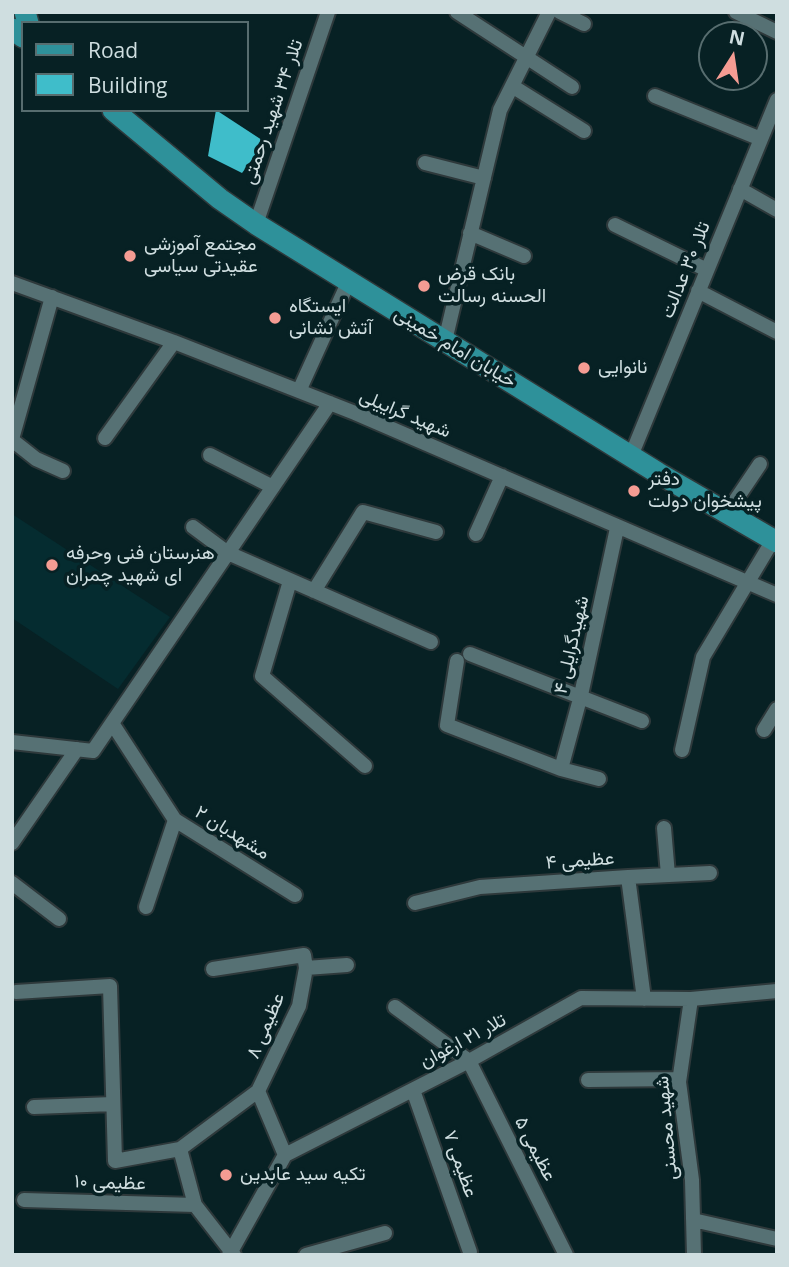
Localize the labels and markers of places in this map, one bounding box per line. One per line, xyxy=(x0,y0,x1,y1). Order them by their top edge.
place label: مجتمع آموزشی عقیدتی سیاسی xyxy=(144,234,258,278)
marker: مجتمع آموزشی عقیدتی سیاسی xyxy=(122,248,138,264)
place label: بانک قرض الحسنه رسالت xyxy=(438,264,546,308)
marker: بانک قرض الحسنه رسالت xyxy=(416,278,432,294)
place label: ایستگاه آتش نشانی xyxy=(289,296,372,340)
marker: ایستگاه آتش نشانی xyxy=(267,310,283,326)
place label: نانوایی xyxy=(598,357,648,379)
marker: نانوایی xyxy=(576,360,592,376)
place label: دفتر پیشخوان دولت xyxy=(648,469,762,513)
marker: دفتر پیشخوان دولت xyxy=(626,483,642,499)
place label: هنرستان فنی وحرفه ای شهید چمران xyxy=(66,543,215,587)
marker: هنرستان فنی وحرفه ای شهید چمران xyxy=(44,557,60,573)
place label: تکیه سید عابدین xyxy=(240,1164,365,1186)
marker: تکیه سید عابدین xyxy=(218,1167,234,1183)

